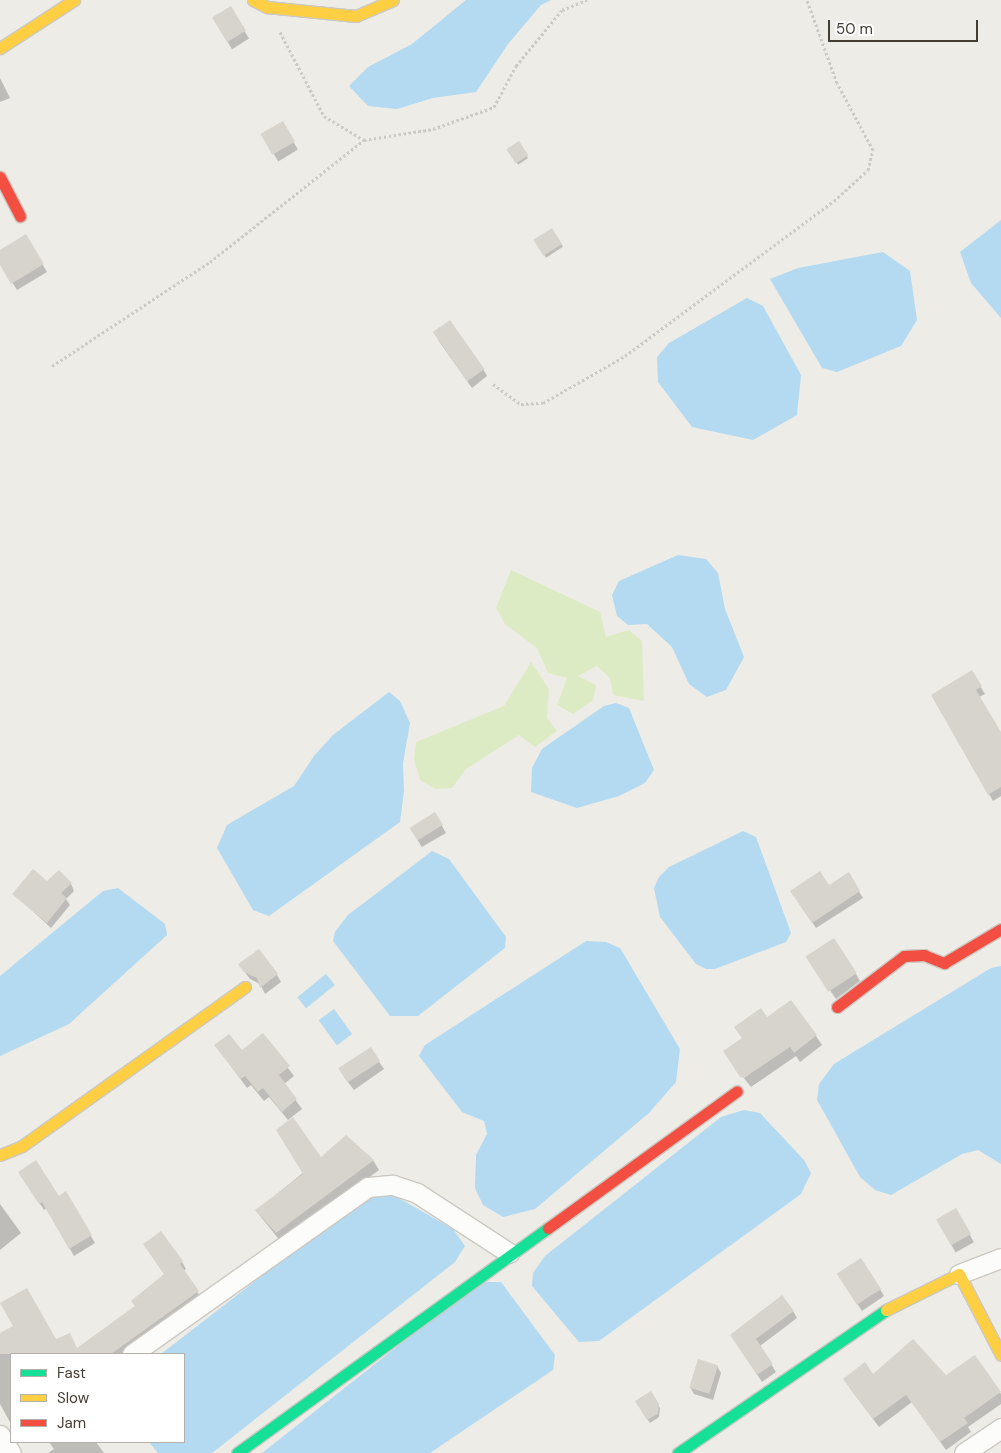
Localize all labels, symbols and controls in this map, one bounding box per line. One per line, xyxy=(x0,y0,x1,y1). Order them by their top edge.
scale bar xyxy=(831,10,981,42)
text: 50 m xyxy=(836,19,873,39)
legend xyxy=(10,1353,185,1443)
text: Fast xyxy=(57,1363,86,1383)
text: Slow xyxy=(57,1388,89,1408)
text: Jam xyxy=(57,1413,86,1433)

